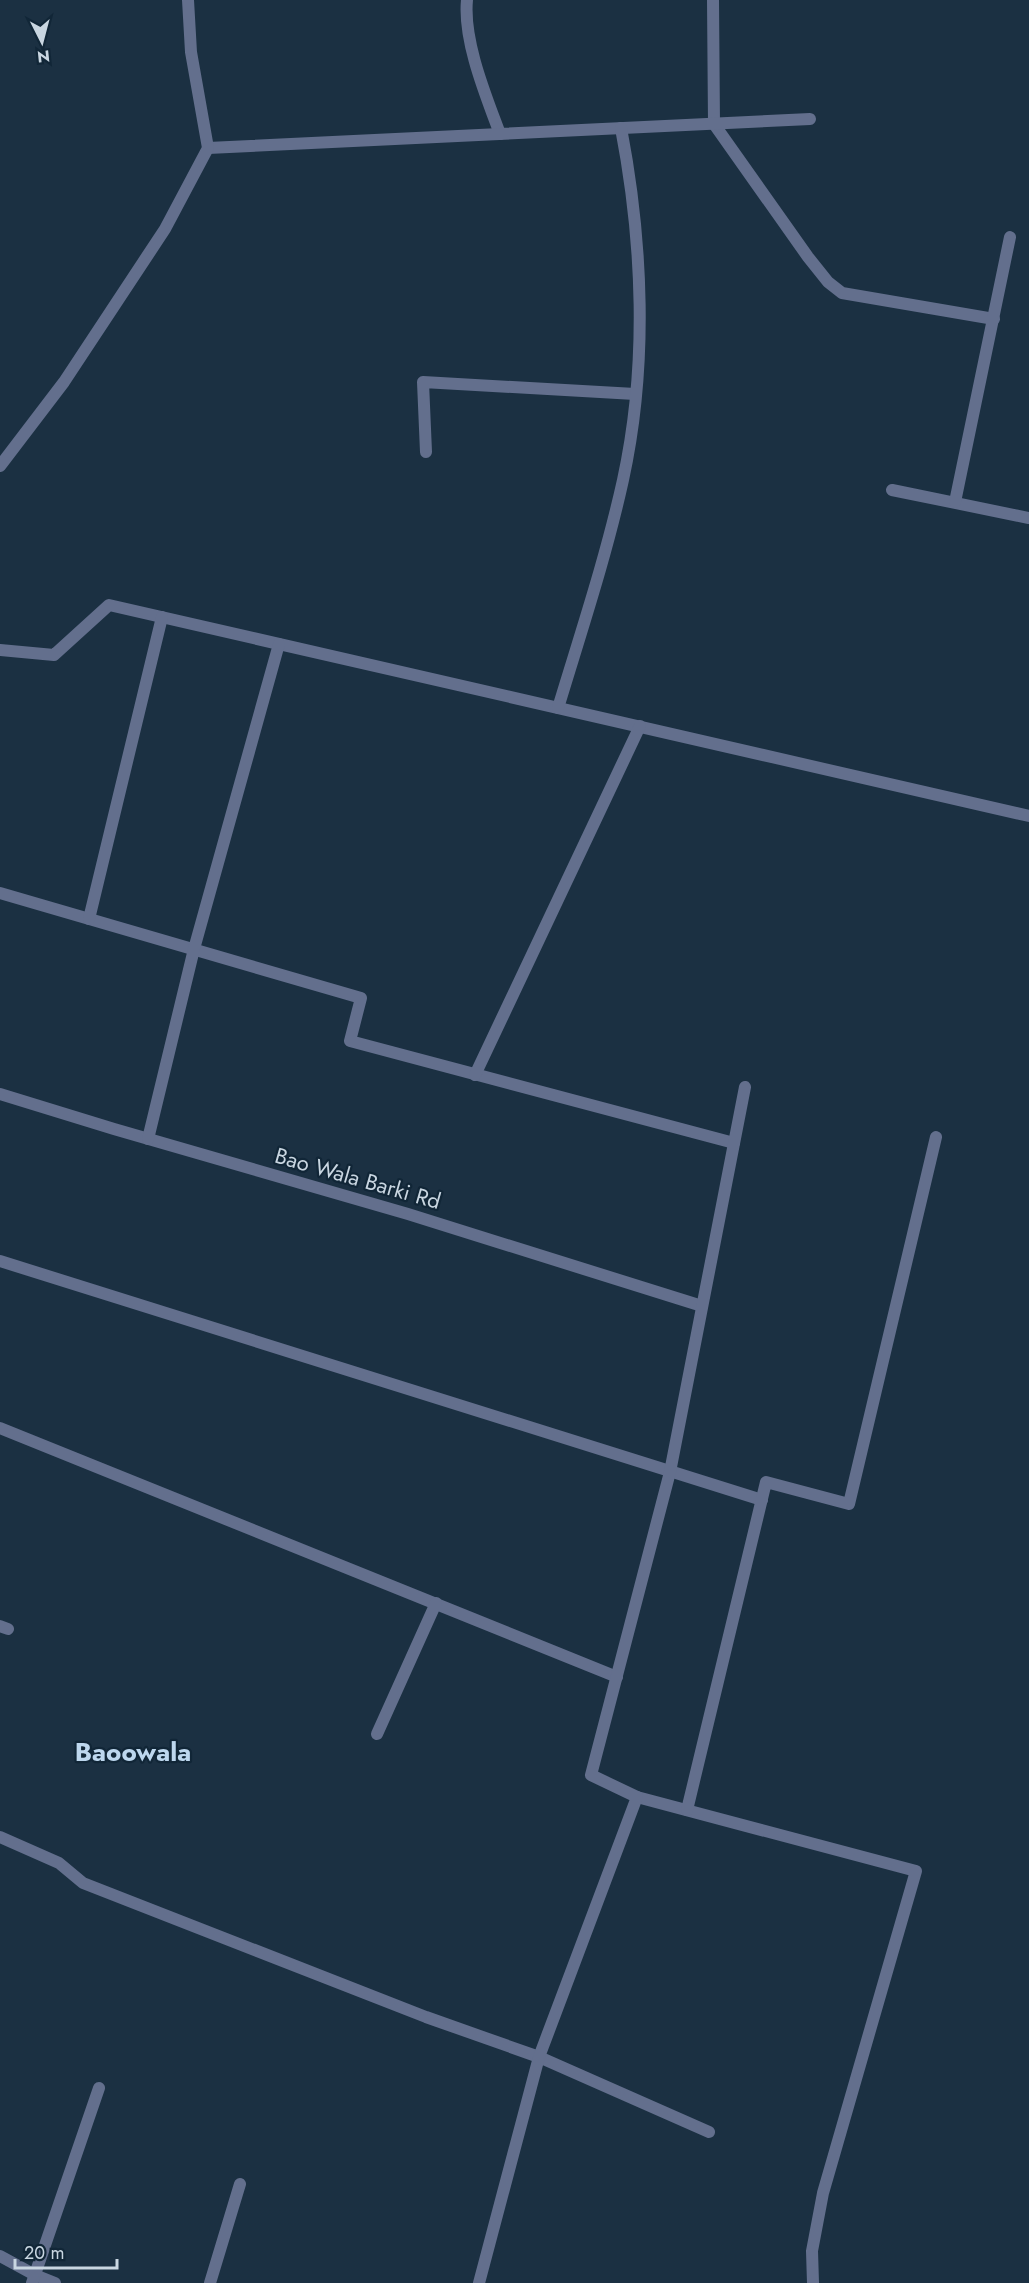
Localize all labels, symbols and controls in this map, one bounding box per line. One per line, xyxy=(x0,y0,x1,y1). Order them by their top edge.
north arrow xyxy=(12,12,72,72)
text: N xyxy=(36,44,51,69)
street label: Bao Wala Barki Rd xyxy=(271,1139,445,1217)
district label: Baoowala xyxy=(75,1733,191,1771)
scale bar xyxy=(15,2232,117,2270)
text: 20 m xyxy=(24,2240,64,2266)

